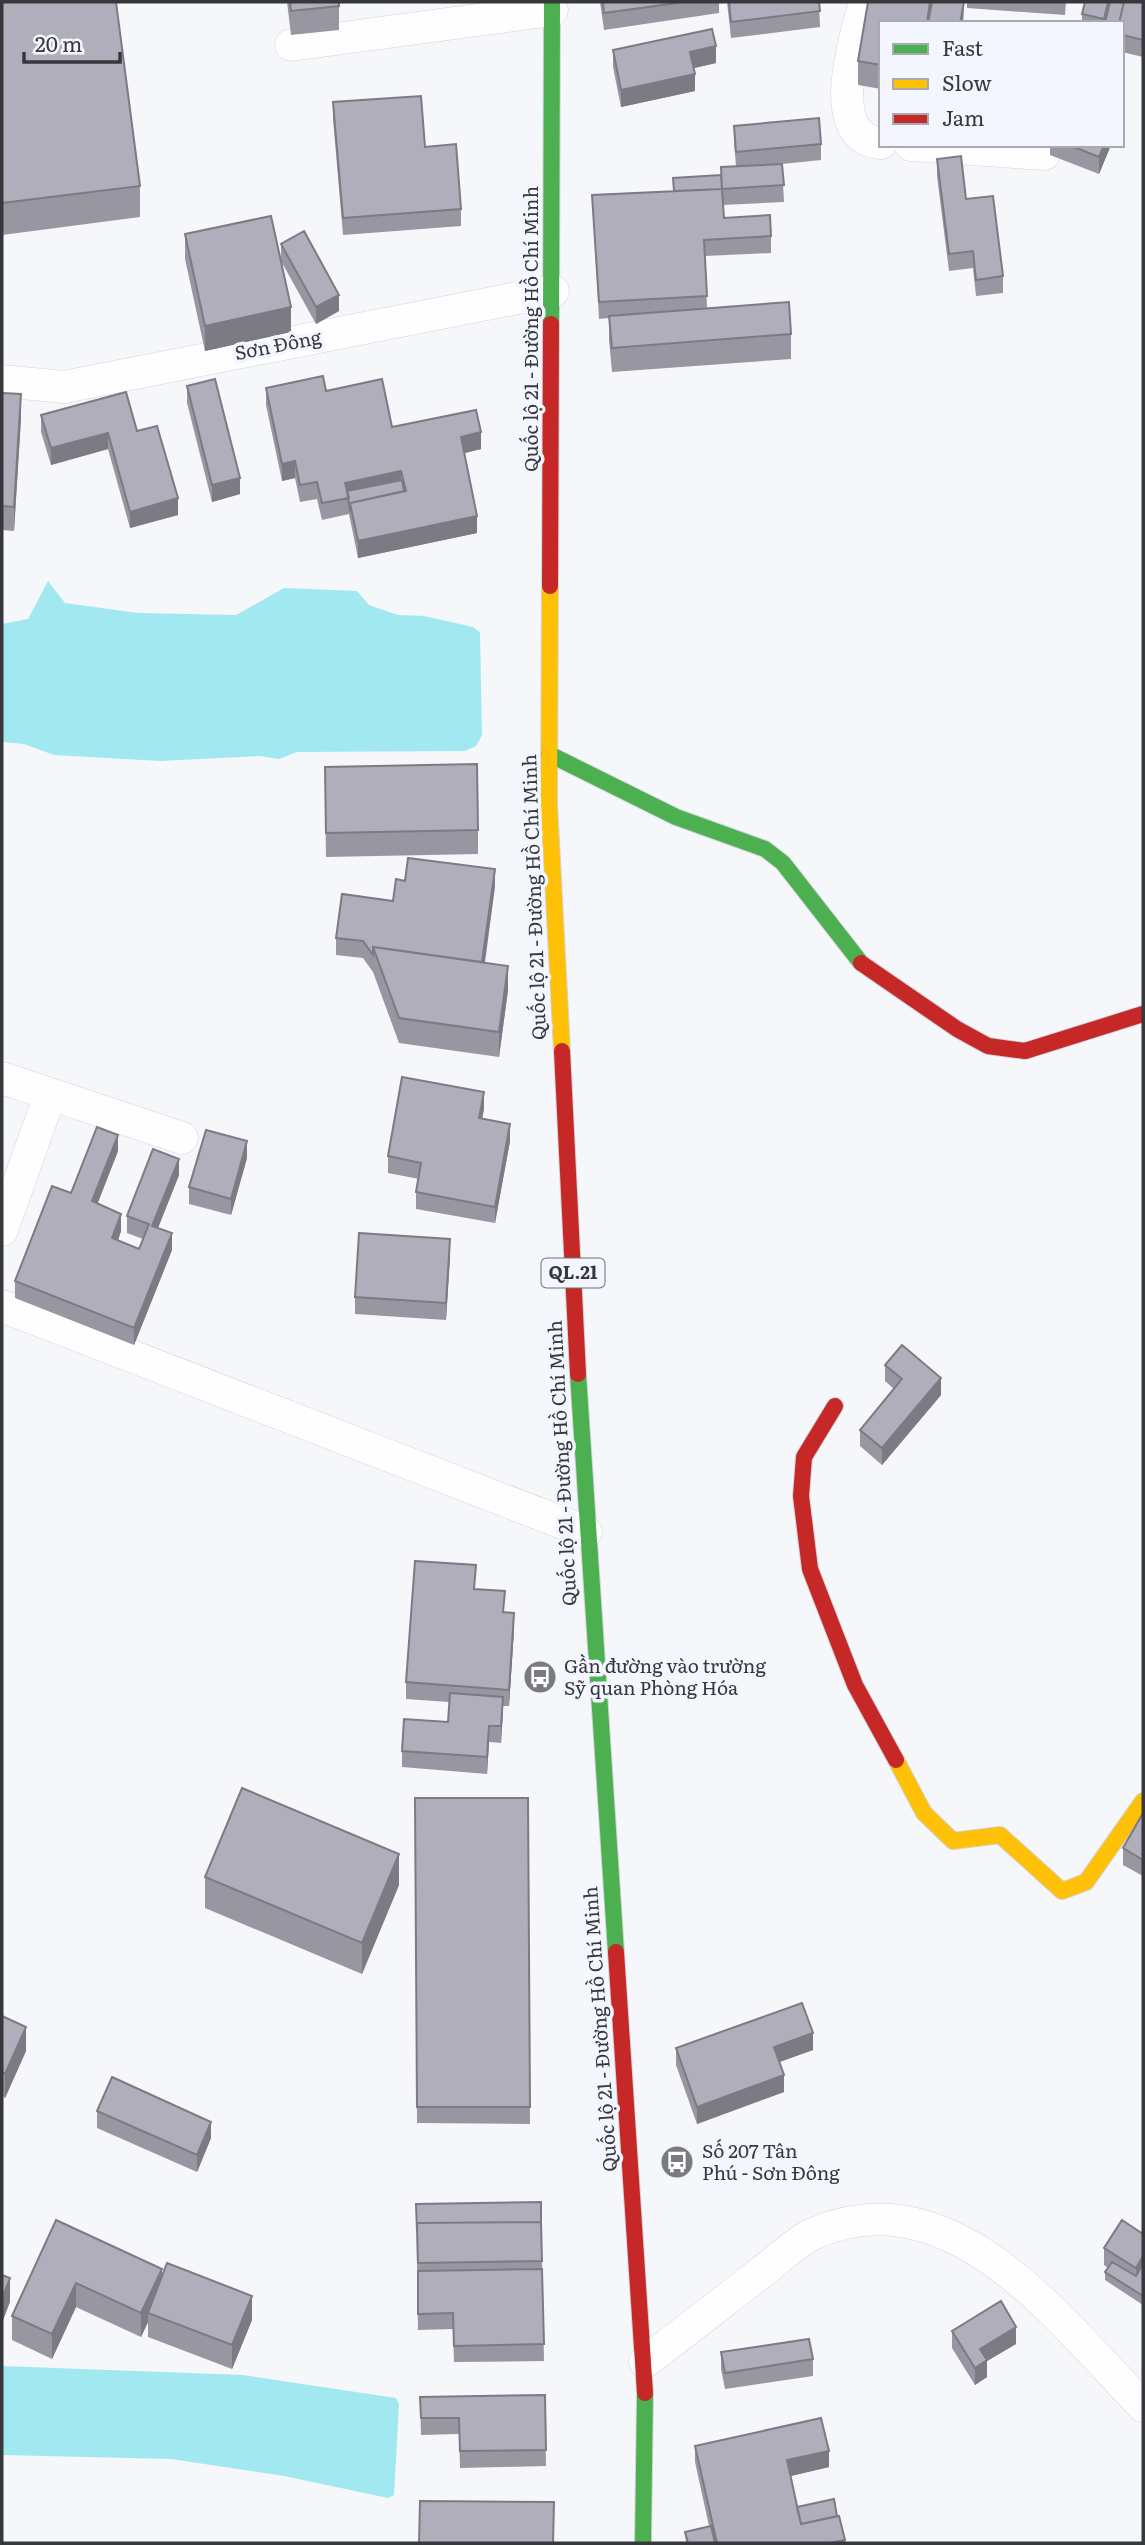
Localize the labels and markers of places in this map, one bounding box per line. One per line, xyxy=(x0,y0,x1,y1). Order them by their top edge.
place label: Gần đường vào trường Sỹ quan Phòng Hóa xyxy=(564,1651,766,1701)
bus stop icon: Gần đường vào trường Sỹ quan Phòng Hóa xyxy=(521,1658,559,1696)
place label: Số 207 Tân Phú - Sơn Đông xyxy=(702,2136,840,2186)
bus stop icon: Số 207 Tân Phú - Sơn Đông xyxy=(658,2143,696,2181)

